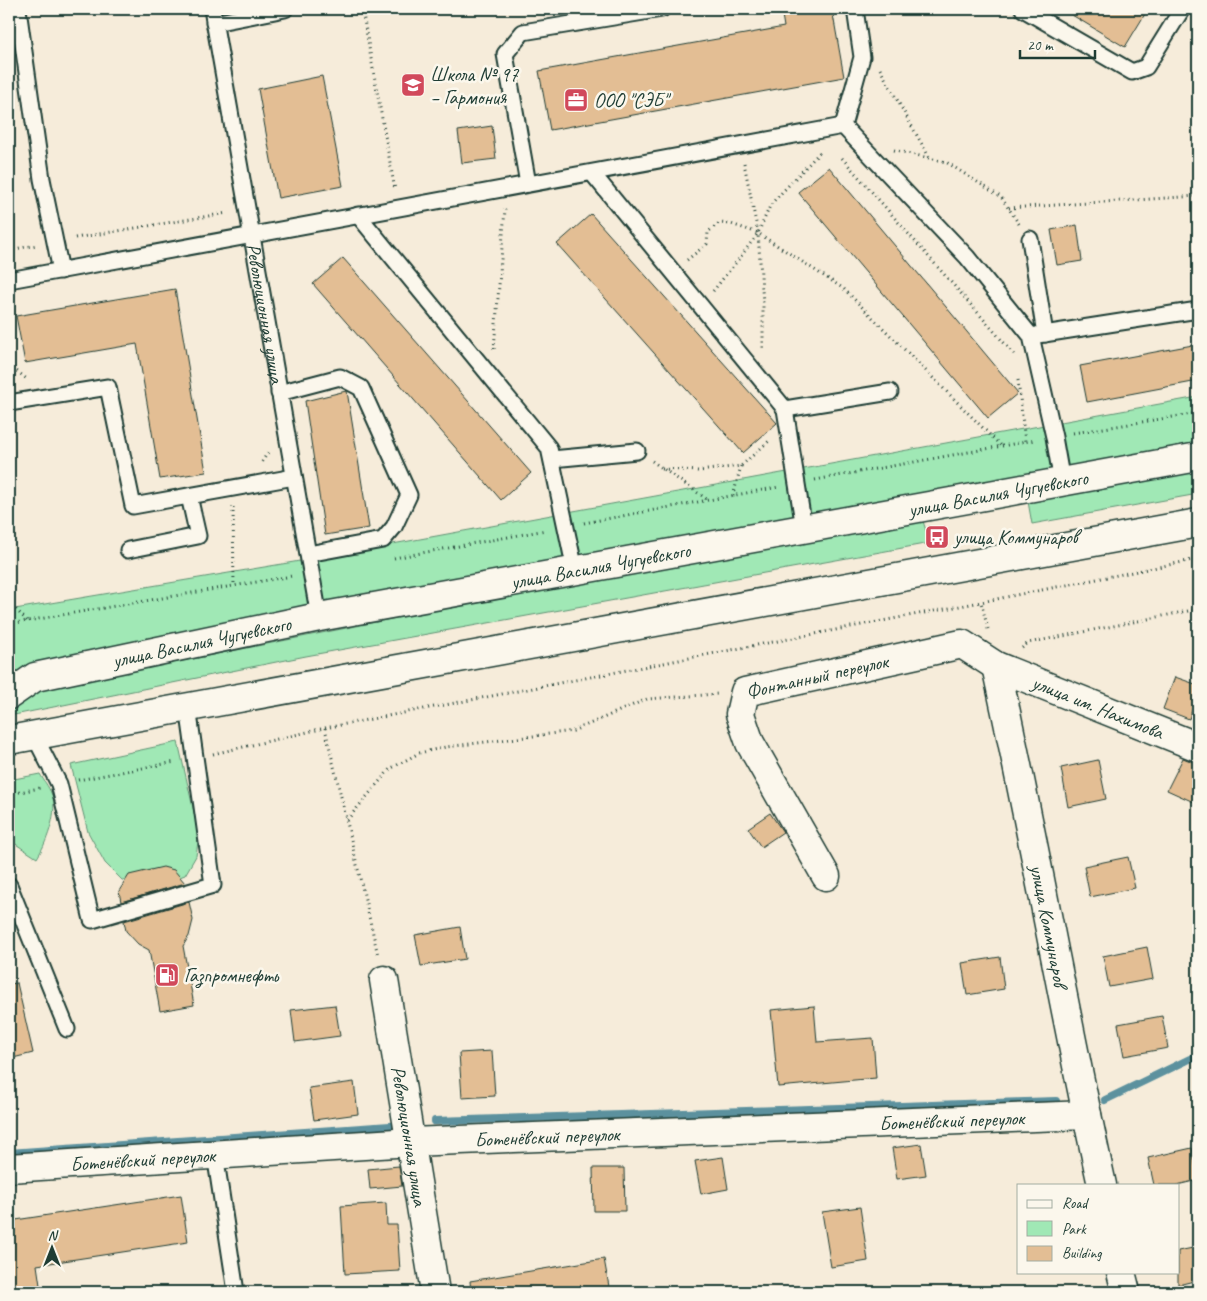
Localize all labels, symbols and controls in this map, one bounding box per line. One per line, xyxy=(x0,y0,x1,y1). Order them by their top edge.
scale bar xyxy=(1020,28,1094,60)
text: 20 m xyxy=(1027,36,1054,55)
place label: Школа № 97 – Гармония xyxy=(430,62,519,110)
school or university icon: Школа № 97 – Гармония xyxy=(400,72,426,98)
office icon: ООО "СЭБ" xyxy=(563,87,589,113)
place label: ООО "СЭБ" xyxy=(594,88,672,113)
street label: Революционная улица xyxy=(241,241,290,386)
street label: улица Василия Чугуевского xyxy=(905,465,1091,522)
bus stop icon: улица Коммунаров xyxy=(924,524,950,550)
place label: улица Коммунаров xyxy=(953,525,1083,550)
street label: улица Василия Чугуевского xyxy=(508,537,693,595)
street label: улица Василия Чугуевского xyxy=(109,611,294,673)
street label: Фонтанный переулок xyxy=(744,648,892,704)
street label: улица им. Нахимова xyxy=(1028,669,1168,745)
street label: улица Коммунаров xyxy=(1025,861,1074,994)
fuel station icon: Газпромнефть xyxy=(154,962,180,988)
place label: Газпромнефть xyxy=(184,963,280,989)
street label: Революционная улица xyxy=(386,1064,433,1209)
street label: Ботенёвский переулок xyxy=(879,1105,1026,1136)
street label: Ботенёвский переулок xyxy=(474,1121,622,1152)
street label: Ботенёвский переулок xyxy=(70,1142,217,1177)
legend xyxy=(1017,1184,1180,1274)
text: Road xyxy=(1062,1194,1089,1213)
text: Park xyxy=(1062,1220,1087,1239)
north arrow xyxy=(28,1224,78,1274)
text: N xyxy=(48,1227,59,1244)
text: Building xyxy=(1062,1244,1102,1263)

